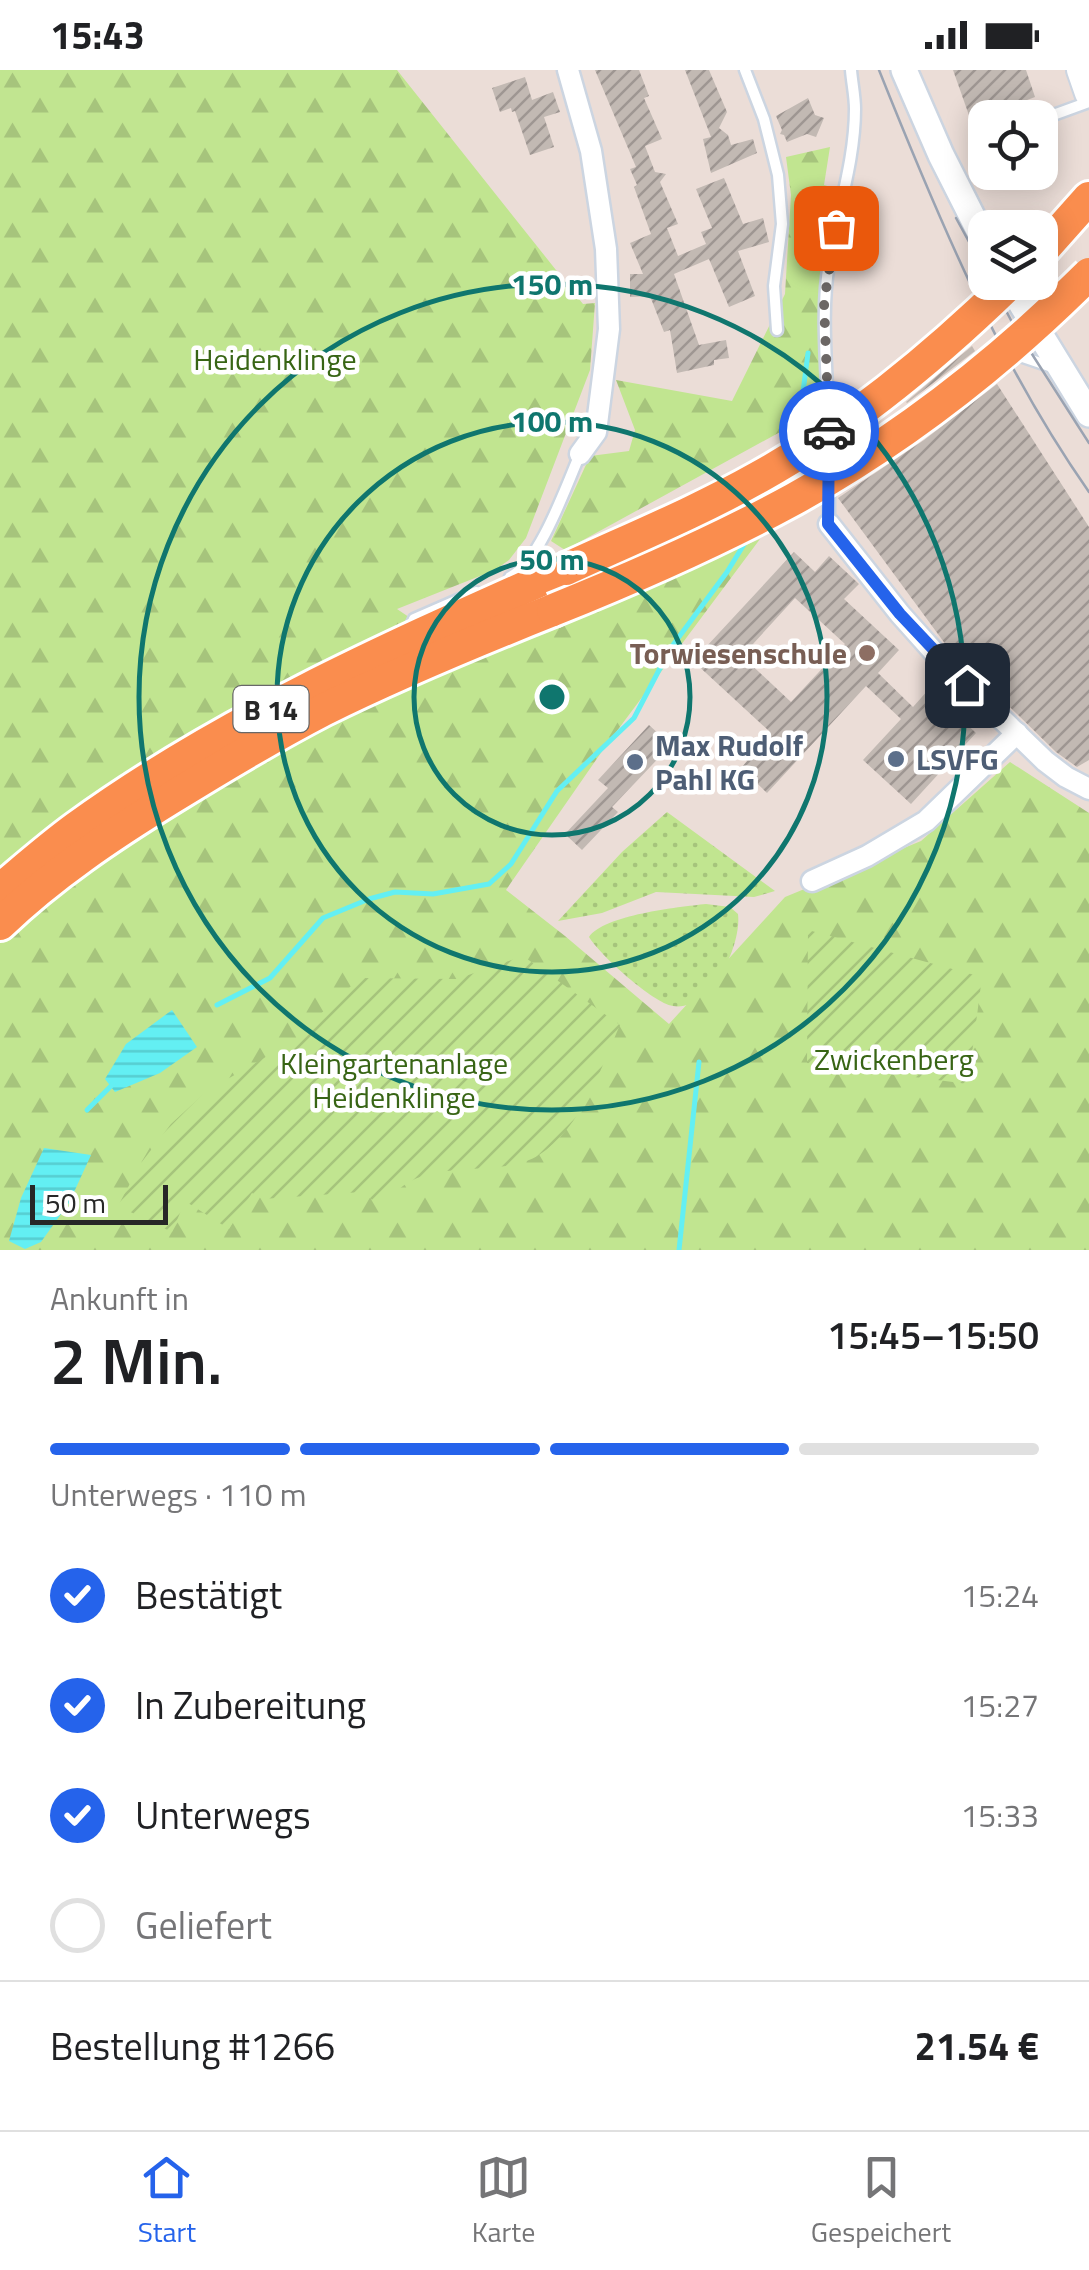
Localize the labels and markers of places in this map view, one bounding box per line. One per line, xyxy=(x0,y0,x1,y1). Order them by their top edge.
pin xyxy=(794,186,879,271)
place label: Torwiesenschule xyxy=(630,630,847,676)
marker: Torwiesenschule xyxy=(856,642,878,664)
pin xyxy=(925,643,1010,728)
centre of rings xyxy=(534,679,570,715)
place label: Max Rudolf Pahl KG xyxy=(655,722,804,802)
place label: LSVFG xyxy=(916,736,999,782)
marker: LSVFG xyxy=(885,748,907,770)
marker: Max Rudolf Pahl KG xyxy=(624,751,646,773)

